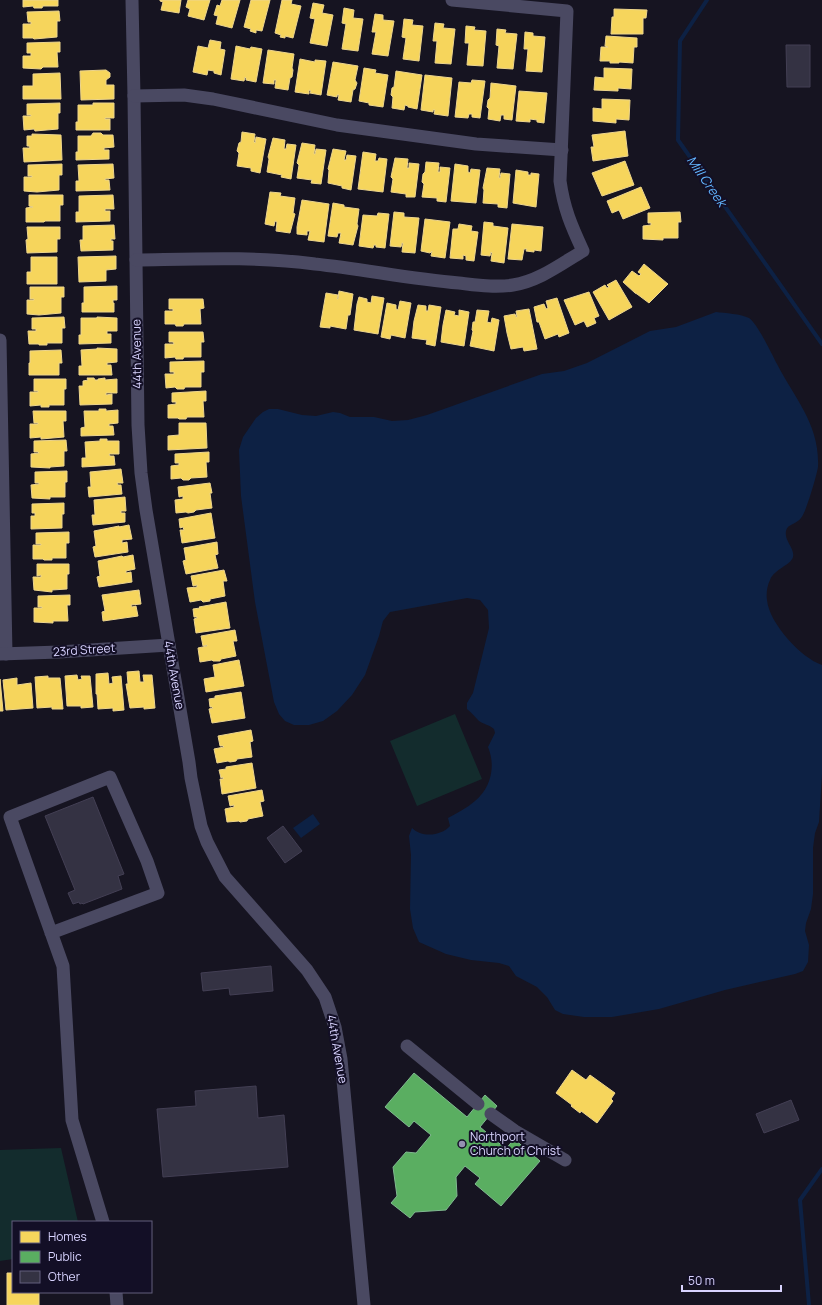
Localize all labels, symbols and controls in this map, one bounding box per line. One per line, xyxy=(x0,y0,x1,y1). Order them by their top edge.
water label: Mill Creek xyxy=(683,152,733,212)
street label: 44th Avenue xyxy=(127,319,146,389)
street label: 23rd Street xyxy=(52,639,116,660)
street label: 44th Avenue xyxy=(160,639,189,711)
street label: 44th Avenue xyxy=(323,1013,352,1085)
place label: Northport Church of Christ xyxy=(470,1128,561,1159)
marker: Northport Church of Christ xyxy=(457,1139,467,1149)
legend xyxy=(12,1221,152,1293)
text: Homes xyxy=(48,1228,87,1245)
text: Public xyxy=(48,1248,82,1265)
scale bar xyxy=(682,1267,781,1293)
text: Other xyxy=(48,1268,81,1285)
text: 50 m xyxy=(688,1272,715,1289)

